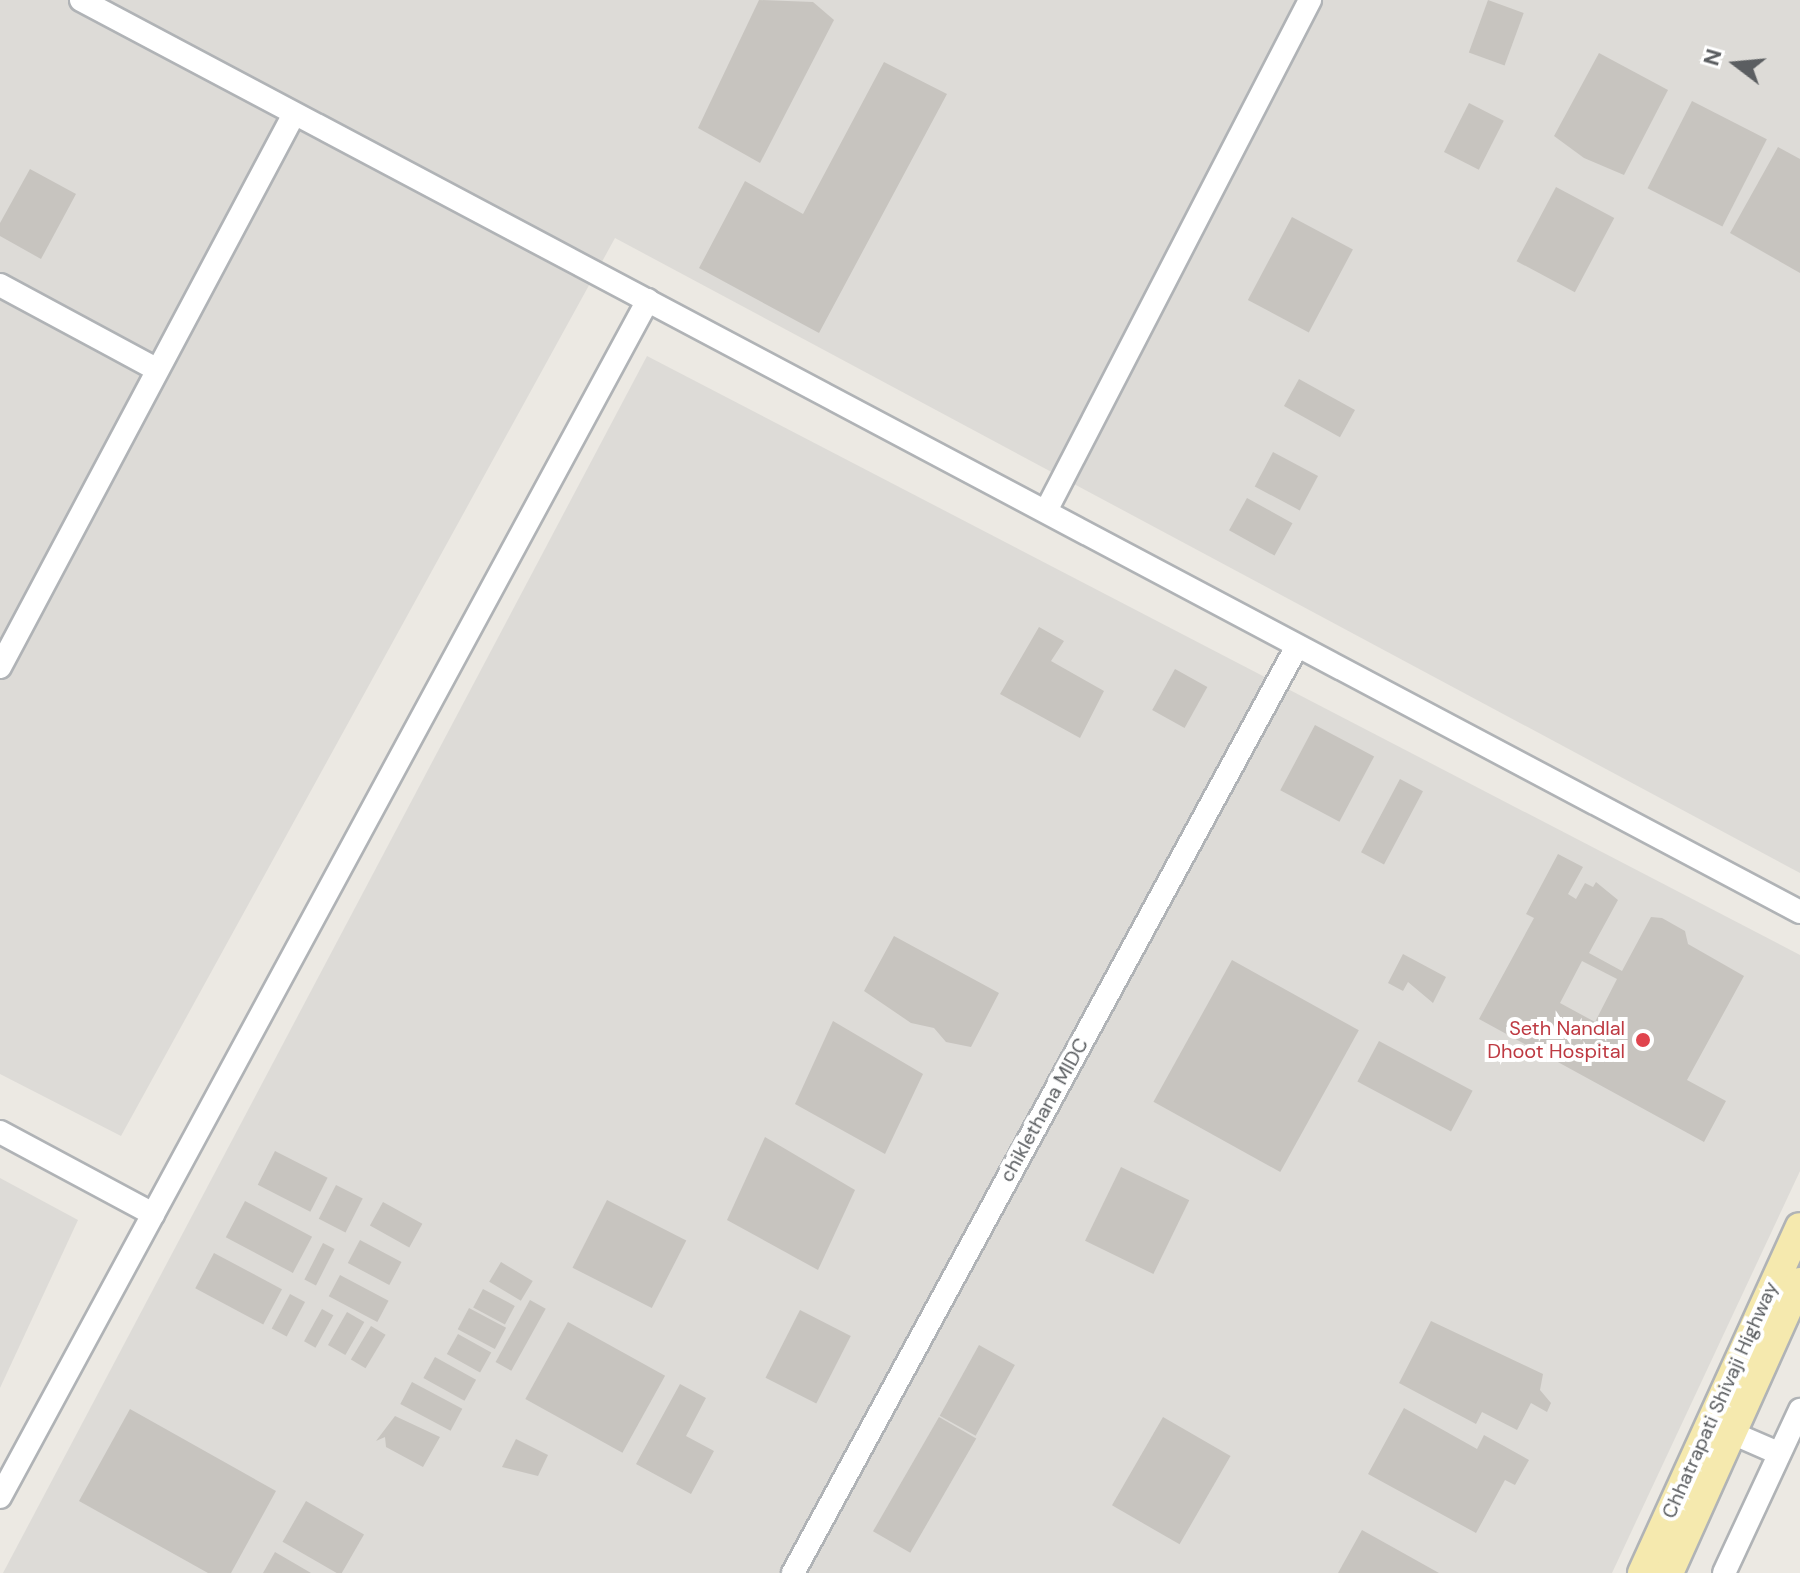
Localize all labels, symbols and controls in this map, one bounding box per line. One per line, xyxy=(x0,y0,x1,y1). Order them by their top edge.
north arrow xyxy=(1696,24,1776,104)
text: N xyxy=(1696,46,1729,69)
place label: Seth Nandlal Dhoot Hospital xyxy=(1487,1016,1625,1063)
marker: Seth Nandlal Dhoot Hospital xyxy=(1632,1029,1654,1051)
street label: chiklethana MIDC xyxy=(995,1034,1093,1186)
street label: Chhatrapati Shivaji Highway xyxy=(1657,1278,1783,1522)

